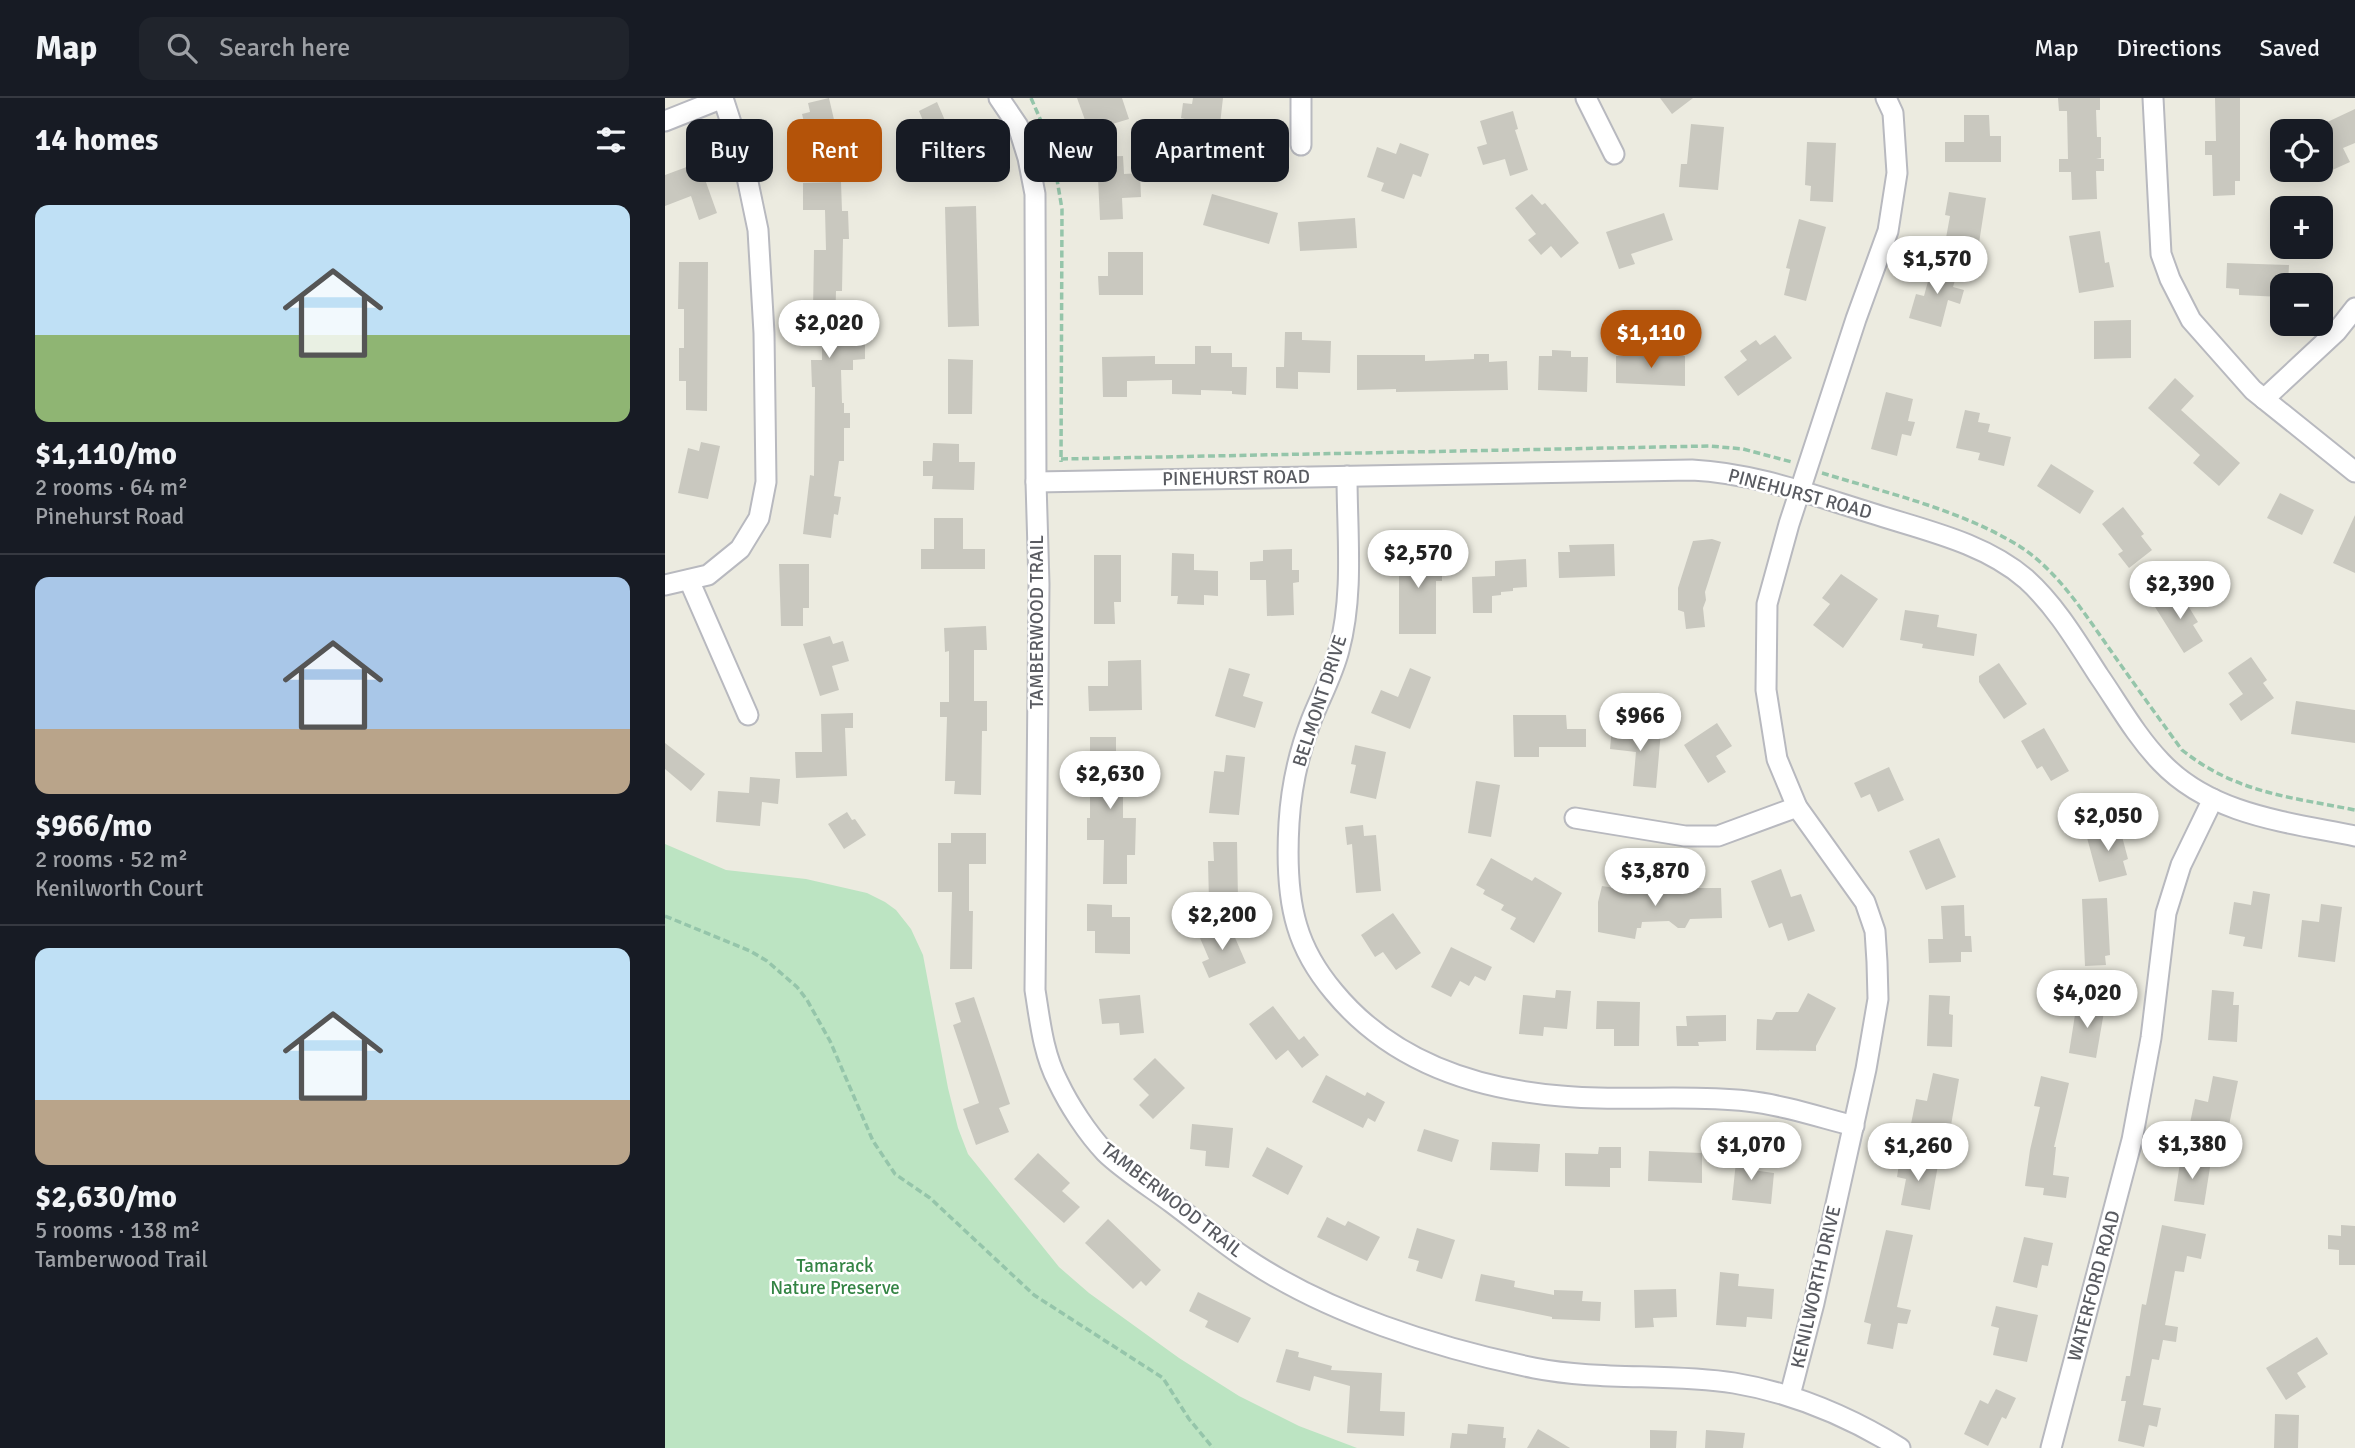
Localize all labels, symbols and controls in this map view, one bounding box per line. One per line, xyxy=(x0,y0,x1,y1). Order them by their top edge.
search box xyxy=(139,17,629,80)
text: Map xyxy=(35,28,97,69)
icon: search xyxy=(163,29,201,67)
text: Search here xyxy=(219,32,350,64)
text: Map xyxy=(2034,33,2079,63)
text: Directions xyxy=(2117,33,2222,63)
text: Saved xyxy=(2260,33,2320,63)
chip: Buy xyxy=(686,119,773,182)
chip: Rent xyxy=(787,119,882,182)
chip: Filters xyxy=(896,119,1010,182)
chip: New xyxy=(1024,119,1117,182)
chip: Apartment xyxy=(1131,119,1289,182)
map controls xyxy=(2270,119,2333,336)
button: locate xyxy=(2270,119,2333,182)
icon: filters xyxy=(592,121,630,159)
text: 14 homes xyxy=(35,122,158,159)
button: + xyxy=(2270,196,2333,259)
pin: $1,570 xyxy=(1880,236,1994,296)
text: $1,570 xyxy=(1903,244,1971,273)
icon: home xyxy=(270,250,396,376)
button: − xyxy=(2270,273,2333,336)
pin: $2,020 xyxy=(772,300,886,360)
text: $2,020 xyxy=(795,308,863,337)
pin: $1,110 xyxy=(1594,310,1708,370)
text: $1,110 xyxy=(1617,318,1685,347)
text: $1,110/mo xyxy=(35,436,177,473)
street label: PINEHURST ROAD xyxy=(1725,463,1875,525)
street label: PINEHURST ROAD xyxy=(1162,465,1310,491)
text: 2 rooms · 64 m² xyxy=(35,473,188,502)
text: Pinehurst Road xyxy=(35,502,184,531)
pin: $2,570 xyxy=(1361,531,1475,590)
street label: TAMBERWOOD TRAIL xyxy=(1025,535,1049,709)
text: $2,570 xyxy=(1384,538,1452,567)
pin: $2,390 xyxy=(2123,561,2237,621)
text: $2,390 xyxy=(2146,569,2214,598)
icon: home xyxy=(270,622,396,748)
street label: BELMONT DRIVE xyxy=(1287,632,1353,770)
pin: $966 xyxy=(1599,694,1681,753)
text: $966 xyxy=(1615,701,1665,730)
pin: $2,630 xyxy=(1053,752,1167,811)
text: $2,630 xyxy=(1076,759,1144,788)
pin: $2,050 xyxy=(2051,794,2165,853)
text: $2,050 xyxy=(2074,801,2142,830)
text: $966/mo xyxy=(35,808,152,845)
text: 2 rooms · 52 m² xyxy=(35,845,188,874)
pin: $3,870 xyxy=(1598,848,1712,908)
text: $3,870 xyxy=(1621,856,1689,885)
text: Kenilworth Court xyxy=(35,874,203,903)
pin: $2,200 xyxy=(1165,892,1279,952)
text: $2,200 xyxy=(1188,900,1256,929)
pin: $4,020 xyxy=(2030,970,2144,1030)
text: $4,020 xyxy=(2053,978,2121,1007)
icon: home xyxy=(270,993,396,1119)
pin: $1,070 xyxy=(1694,1122,1808,1182)
pin: $1,380 xyxy=(2135,1122,2249,1181)
pin: $1,260 xyxy=(1861,1124,1975,1183)
text: $1,380 xyxy=(2158,1129,2226,1158)
text: $1,070 xyxy=(1717,1130,1785,1159)
text: $1,260 xyxy=(1884,1131,1952,1160)
street label: TAMBERWOOD TRAIL xyxy=(1096,1137,1248,1263)
text: $2,630/mo xyxy=(35,1179,177,1216)
street label: KENILWORTH DRIVE xyxy=(1786,1203,1846,1371)
street label: WATERFORD ROAD xyxy=(2062,1208,2126,1364)
text: 5 rooms · 138 m² xyxy=(35,1216,200,1245)
text: Tamberwood Trail xyxy=(35,1245,208,1274)
park label: Tamarack Nature Preserve xyxy=(770,1254,900,1300)

